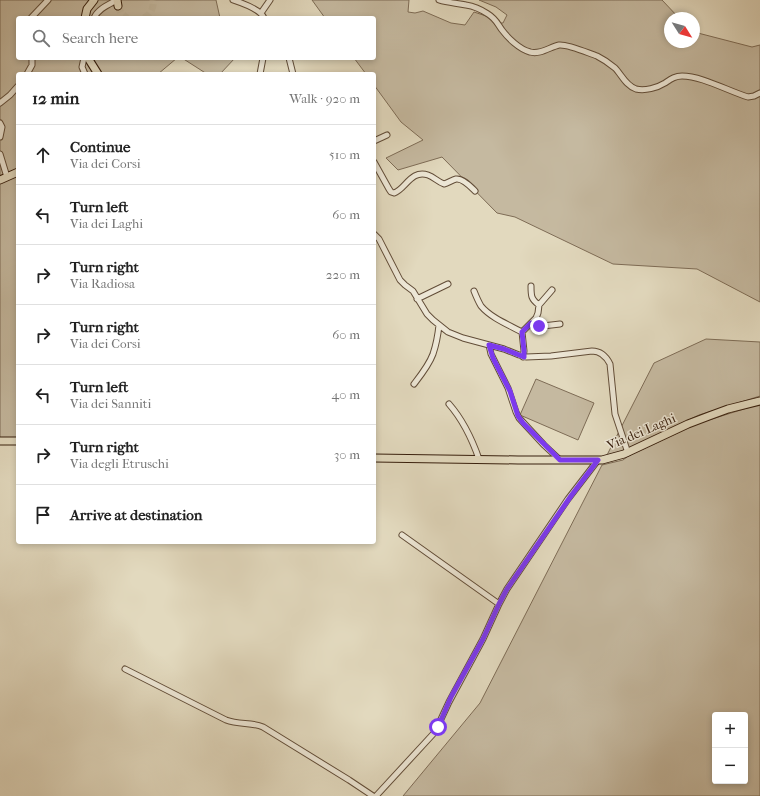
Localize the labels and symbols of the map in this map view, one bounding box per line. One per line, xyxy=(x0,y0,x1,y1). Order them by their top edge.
north arrow xyxy=(664,12,700,48)
route end xyxy=(530,317,548,335)
street label: Via dei Laghi xyxy=(604,410,678,453)
route start xyxy=(429,718,447,736)

